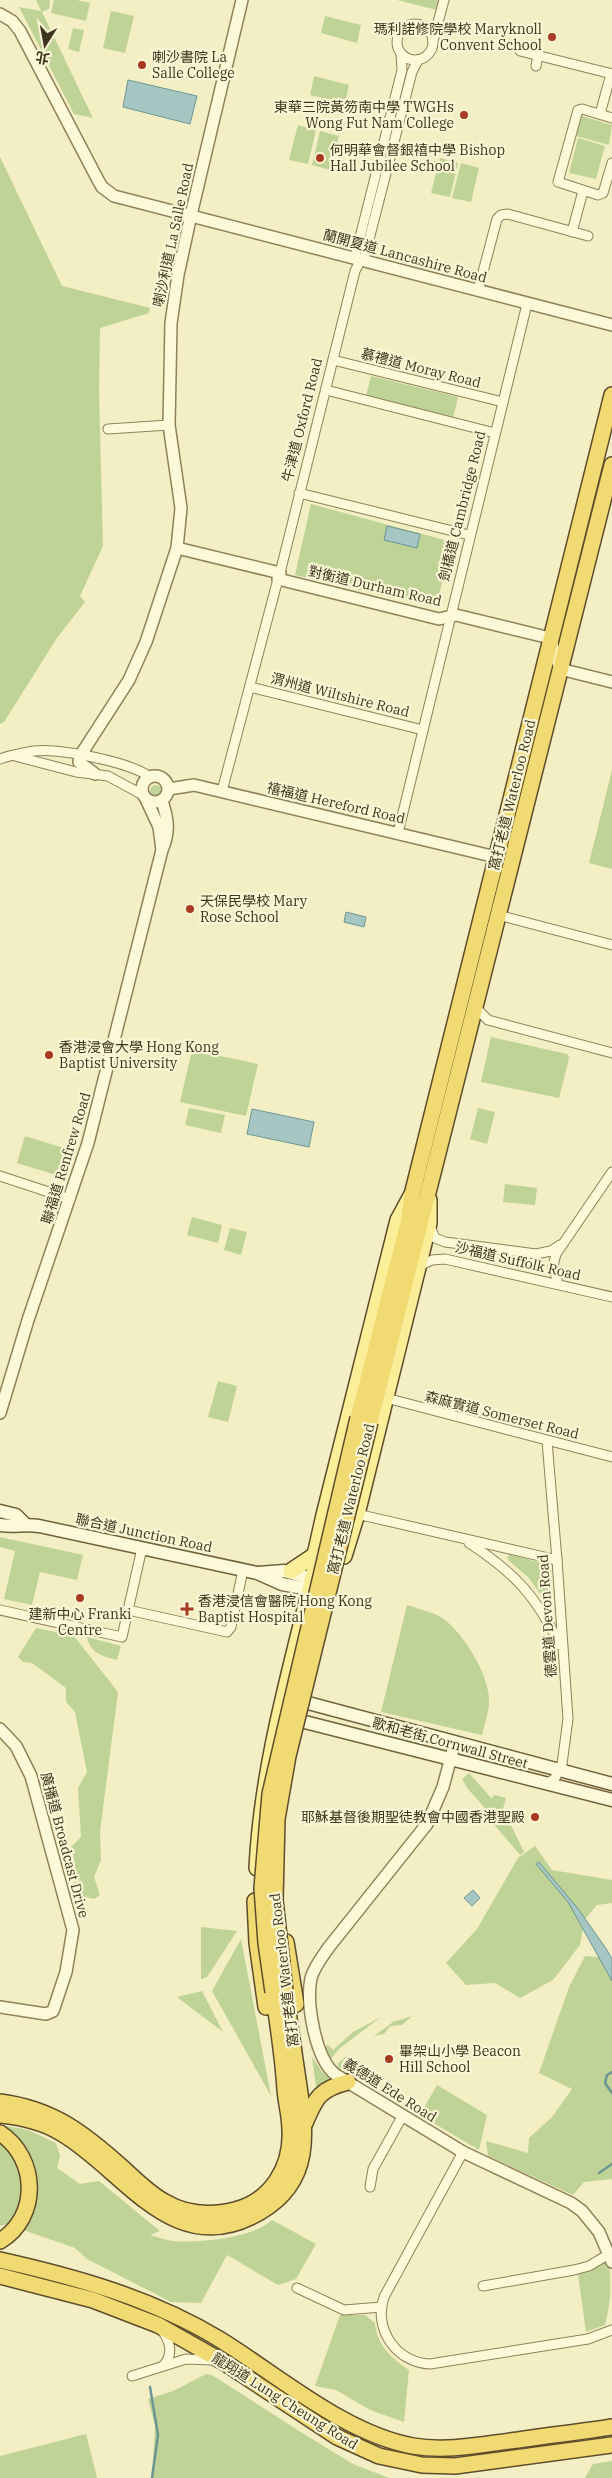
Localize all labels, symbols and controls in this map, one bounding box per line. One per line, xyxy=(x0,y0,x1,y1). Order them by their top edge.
north arrow xyxy=(20,20,70,70)
place label: 瑪利諾修院學校 Maryknoll Convent School xyxy=(373,20,542,54)
marker: 瑪利諾修院學校 Maryknoll Convent School xyxy=(546,31,558,43)
text: 北 xyxy=(34,48,51,68)
place label: 喇沙書院 La Salle College xyxy=(152,48,235,82)
marker: 喇沙書院 La Salle College xyxy=(136,59,148,71)
place label: 東華三院黃笏南中學 TWGHs Wong Fut Nam College xyxy=(274,98,454,132)
marker: 東華三院黃笏南中學 TWGHs Wong Fut Nam College xyxy=(458,109,470,121)
place label: 何明華會督銀禧中學 Bishop Hall Jubilee School xyxy=(330,141,505,175)
marker: 何明華會督銀禧中學 Bishop Hall Jubilee School xyxy=(314,152,326,164)
street label: 喇沙利道 La Salle Road xyxy=(149,161,197,309)
street label: 蘭開夏道 Lancashire Road xyxy=(321,225,490,287)
street label: 慕禮道 Moray Road xyxy=(359,344,483,392)
street label: 牛津道 Oxford Road xyxy=(278,356,326,484)
street label: 劍橋道 Cambridge Road xyxy=(435,428,490,583)
street label: 對衡道 Durham Road xyxy=(307,562,444,610)
street label: 渭州道 Wiltshire Road xyxy=(269,669,412,721)
street label: 窩打老道 Waterloo Road xyxy=(485,717,540,872)
street label: 禧福道 Hereford Road xyxy=(265,778,407,828)
place label: 天保民學校 Mary Rose School xyxy=(200,892,308,926)
marker: 天保民學校 Mary Rose School xyxy=(184,903,196,915)
place label: 香港浸會大學 Hong Kong Baptist University xyxy=(59,1038,219,1072)
marker: 香港浸會大學 Hong Kong Baptist University xyxy=(43,1049,55,1061)
street label: 聯福道 Renfrew Road xyxy=(37,1089,95,1226)
street label: 沙福道 Suffolk Road xyxy=(453,1238,583,1284)
street label: 森麻實道 Somerset Road xyxy=(423,1387,581,1443)
street label: 窩打老道 Waterloo Road xyxy=(324,1421,379,1576)
street label: 聯合道 Junction Road xyxy=(74,1510,214,1556)
street label: 德雲道 Devon Road xyxy=(534,1553,560,1678)
marker: 建新中心 Franki Centre xyxy=(74,1592,86,1604)
place label: 香港浸信會醫院 Hong Kong Baptist Hospital xyxy=(198,1592,372,1626)
marker: 香港浸信會醫院 Hong Kong Baptist Hospital xyxy=(180,1602,194,1616)
place label: 建新中心 Franki Centre xyxy=(28,1605,132,1639)
street label: 歌和老街 Cornwall Street xyxy=(370,1714,530,1772)
street label: 廣播道 Broadcast Drive xyxy=(37,1770,93,1920)
place label: 耶穌基督後期聖徒教會中國香港聖殿 xyxy=(301,1808,525,1826)
marker: 耶穌基督後期聖徒教會中國香港聖殿 xyxy=(529,1811,541,1823)
street label: 窩打老道 Waterloo Road xyxy=(266,1892,302,2048)
place label: 畢架山小學 Beacon Hill School xyxy=(399,2042,521,2076)
marker: 畢架山小學 Beacon Hill School xyxy=(383,2053,395,2065)
street label: 義德道 Ede Road xyxy=(340,2054,440,2126)
street label: 龍翔道 Lung Cheung Road xyxy=(209,2349,362,2454)

